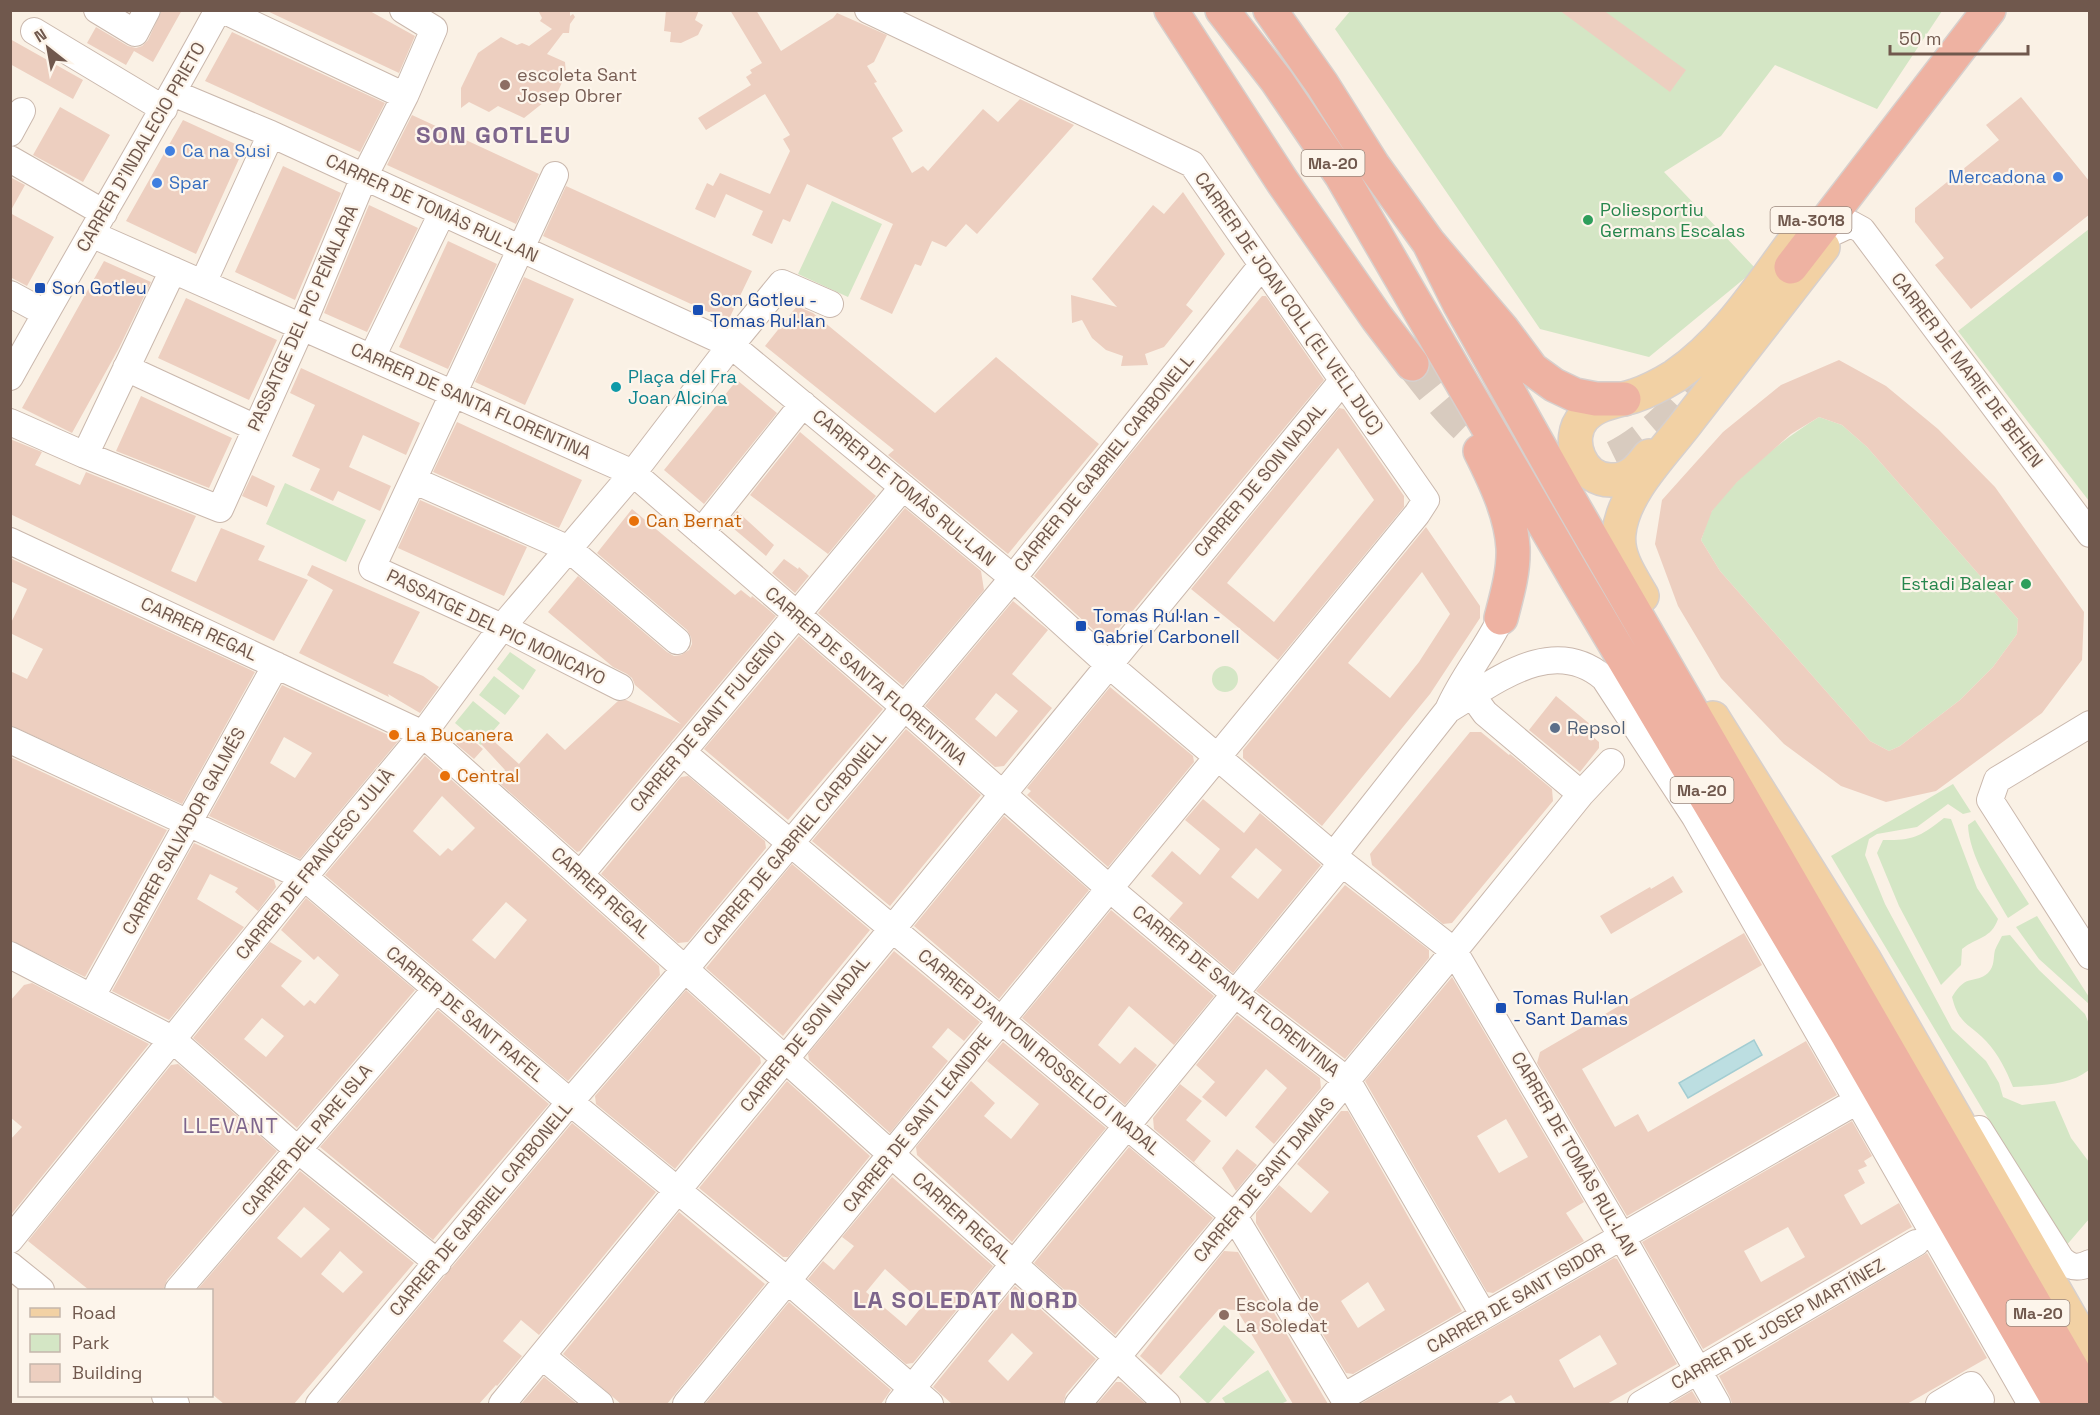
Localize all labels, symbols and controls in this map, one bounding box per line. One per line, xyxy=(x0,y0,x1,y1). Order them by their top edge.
north arrow xyxy=(18,18,78,78)
scale bar xyxy=(1890,18,2028,56)
text: N xyxy=(31,24,51,47)
text: 50 m xyxy=(1899,27,1941,50)
street label: CARRER D'INDALECIO PRIETO xyxy=(71,38,210,256)
place label: escoleta Sant Josep Obrer xyxy=(517,63,637,107)
marker: escoleta Sant Josep Obrer xyxy=(498,78,512,92)
district label: SON GOTLEU xyxy=(416,119,572,150)
place label: Ca na Susi xyxy=(182,139,270,162)
marker: Ca na Susi xyxy=(163,144,177,158)
street label: CARRER DE TOMÀS RUL·LAN xyxy=(322,148,542,267)
road number: Ma-20 xyxy=(1302,150,1364,176)
place label: Mercadona xyxy=(1948,165,2046,188)
street label: CARRER DE JOAN COLL (EL VELL DUC) xyxy=(1190,168,1389,438)
marker: Mercadona xyxy=(2051,170,2065,184)
place label: Spar xyxy=(169,171,209,194)
marker: Spar xyxy=(150,176,164,190)
place label: Poliesportiu Germans Escalas xyxy=(1600,198,1745,242)
street label: PASSATGE DEL PIC PEÑALARA xyxy=(242,201,363,435)
road number: Ma-3018 xyxy=(1770,207,1852,233)
marker: Poliesportiu Germans Escalas xyxy=(1581,213,1595,227)
street label: CARRER DE MARIE DE BEHEN xyxy=(1886,268,2048,472)
place label: Son Gotleu xyxy=(52,276,147,299)
marker: Son Gotleu xyxy=(33,281,47,295)
place label: Son Gotleu - Tomas Rul·lan xyxy=(710,288,826,332)
marker: Son Gotleu - Tomas Rul·lan xyxy=(691,303,705,317)
street label: CARRER DE SANTA FLORENTINA xyxy=(348,337,595,464)
street label: CARRER DE GABRIEL CARBONELL xyxy=(1009,349,1199,576)
place label: Plaça del Fra Joan Alcina xyxy=(628,365,737,409)
marker: Plaça del Fra Joan Alcina xyxy=(609,380,623,394)
street label: CARRER DE SON NADAL xyxy=(1188,398,1331,561)
street label: CARRER DE TOMÀS RUL·LAN xyxy=(808,404,1001,571)
place label: Can Bernat xyxy=(646,509,742,532)
marker: Can Bernat xyxy=(627,514,641,528)
street label: PASSATGE DEL PIC MONCAYO xyxy=(383,563,609,690)
place label: Estadi Balear xyxy=(1901,572,2014,595)
marker: Estadi Balear xyxy=(2019,577,2033,591)
street label: CARRER DE SANTA FLORENTINA xyxy=(760,582,972,770)
street label: CARRER REGAL xyxy=(137,591,261,666)
place label: Tomas Rul·lan - Gabriel Carbonell xyxy=(1093,604,1240,648)
marker: Tomas Rul·lan - Gabriel Carbonell xyxy=(1074,619,1088,633)
street label: CARRER DE SANT FULGENCI xyxy=(624,627,789,817)
place label: Repsol xyxy=(1567,716,1626,739)
marker: Repsol xyxy=(1548,721,1562,735)
street label: CARRER SALVADOR GALMÉS xyxy=(117,723,250,938)
place label: La Bucanera xyxy=(406,723,513,746)
street label: CARRER DE GABRIEL CARBONELL xyxy=(698,726,891,950)
marker: La Bucanera xyxy=(387,728,401,742)
street label: CARRER DE FRANCESC JULIÀ xyxy=(230,763,399,964)
place label: Central xyxy=(457,764,520,787)
marker: Central xyxy=(438,769,452,783)
road number: Ma-20 xyxy=(1670,777,1734,803)
street label: CARRER REGAL xyxy=(547,842,656,943)
street label: CARRER DE SANTA FLORENTINA xyxy=(1128,900,1345,1082)
street label: CARRER DE SANT RAFEL xyxy=(381,941,549,1087)
street label: CARRER D'ANTONI ROSSELLÓ I NADAL xyxy=(913,943,1165,1160)
street label: CARRER DE SON NADAL xyxy=(735,951,875,1116)
place label: Tomas Rul·lan - Sant Damas xyxy=(1513,986,1629,1030)
marker: Tomas Rul·lan - Sant Damas xyxy=(1494,1001,1508,1015)
street label: CARRER DE SANT LEANDRE xyxy=(837,1028,996,1217)
street label: CARRER DE TOMÀS RUL·LAN xyxy=(1506,1048,1642,1260)
street label: CARRER DEL PARE ISLA xyxy=(236,1059,377,1220)
street label: CARRER DE SANT DAMAS xyxy=(1188,1092,1339,1267)
street label: CARRER DE GABRIEL CARBONELL xyxy=(384,1097,577,1321)
district label: LLEVANT xyxy=(183,1112,279,1139)
street label: CARRER REGAL xyxy=(908,1167,1017,1268)
street label: CARRER DE SANT ISIDOR xyxy=(1422,1237,1609,1358)
street label: CARRER DE JOSEP MARTÍNEZ xyxy=(1667,1253,1889,1394)
district label: LA SOLEDAT NORD xyxy=(853,1284,1079,1315)
legend xyxy=(18,1289,213,1397)
place label: Escola de La Soledat xyxy=(1236,1293,1328,1337)
road number: Ma-20 xyxy=(2006,1300,2070,1326)
text: Road xyxy=(72,1301,116,1324)
marker: Escola de La Soledat xyxy=(1217,1308,1231,1322)
text: Park xyxy=(72,1331,110,1354)
text: Building xyxy=(72,1361,142,1384)

